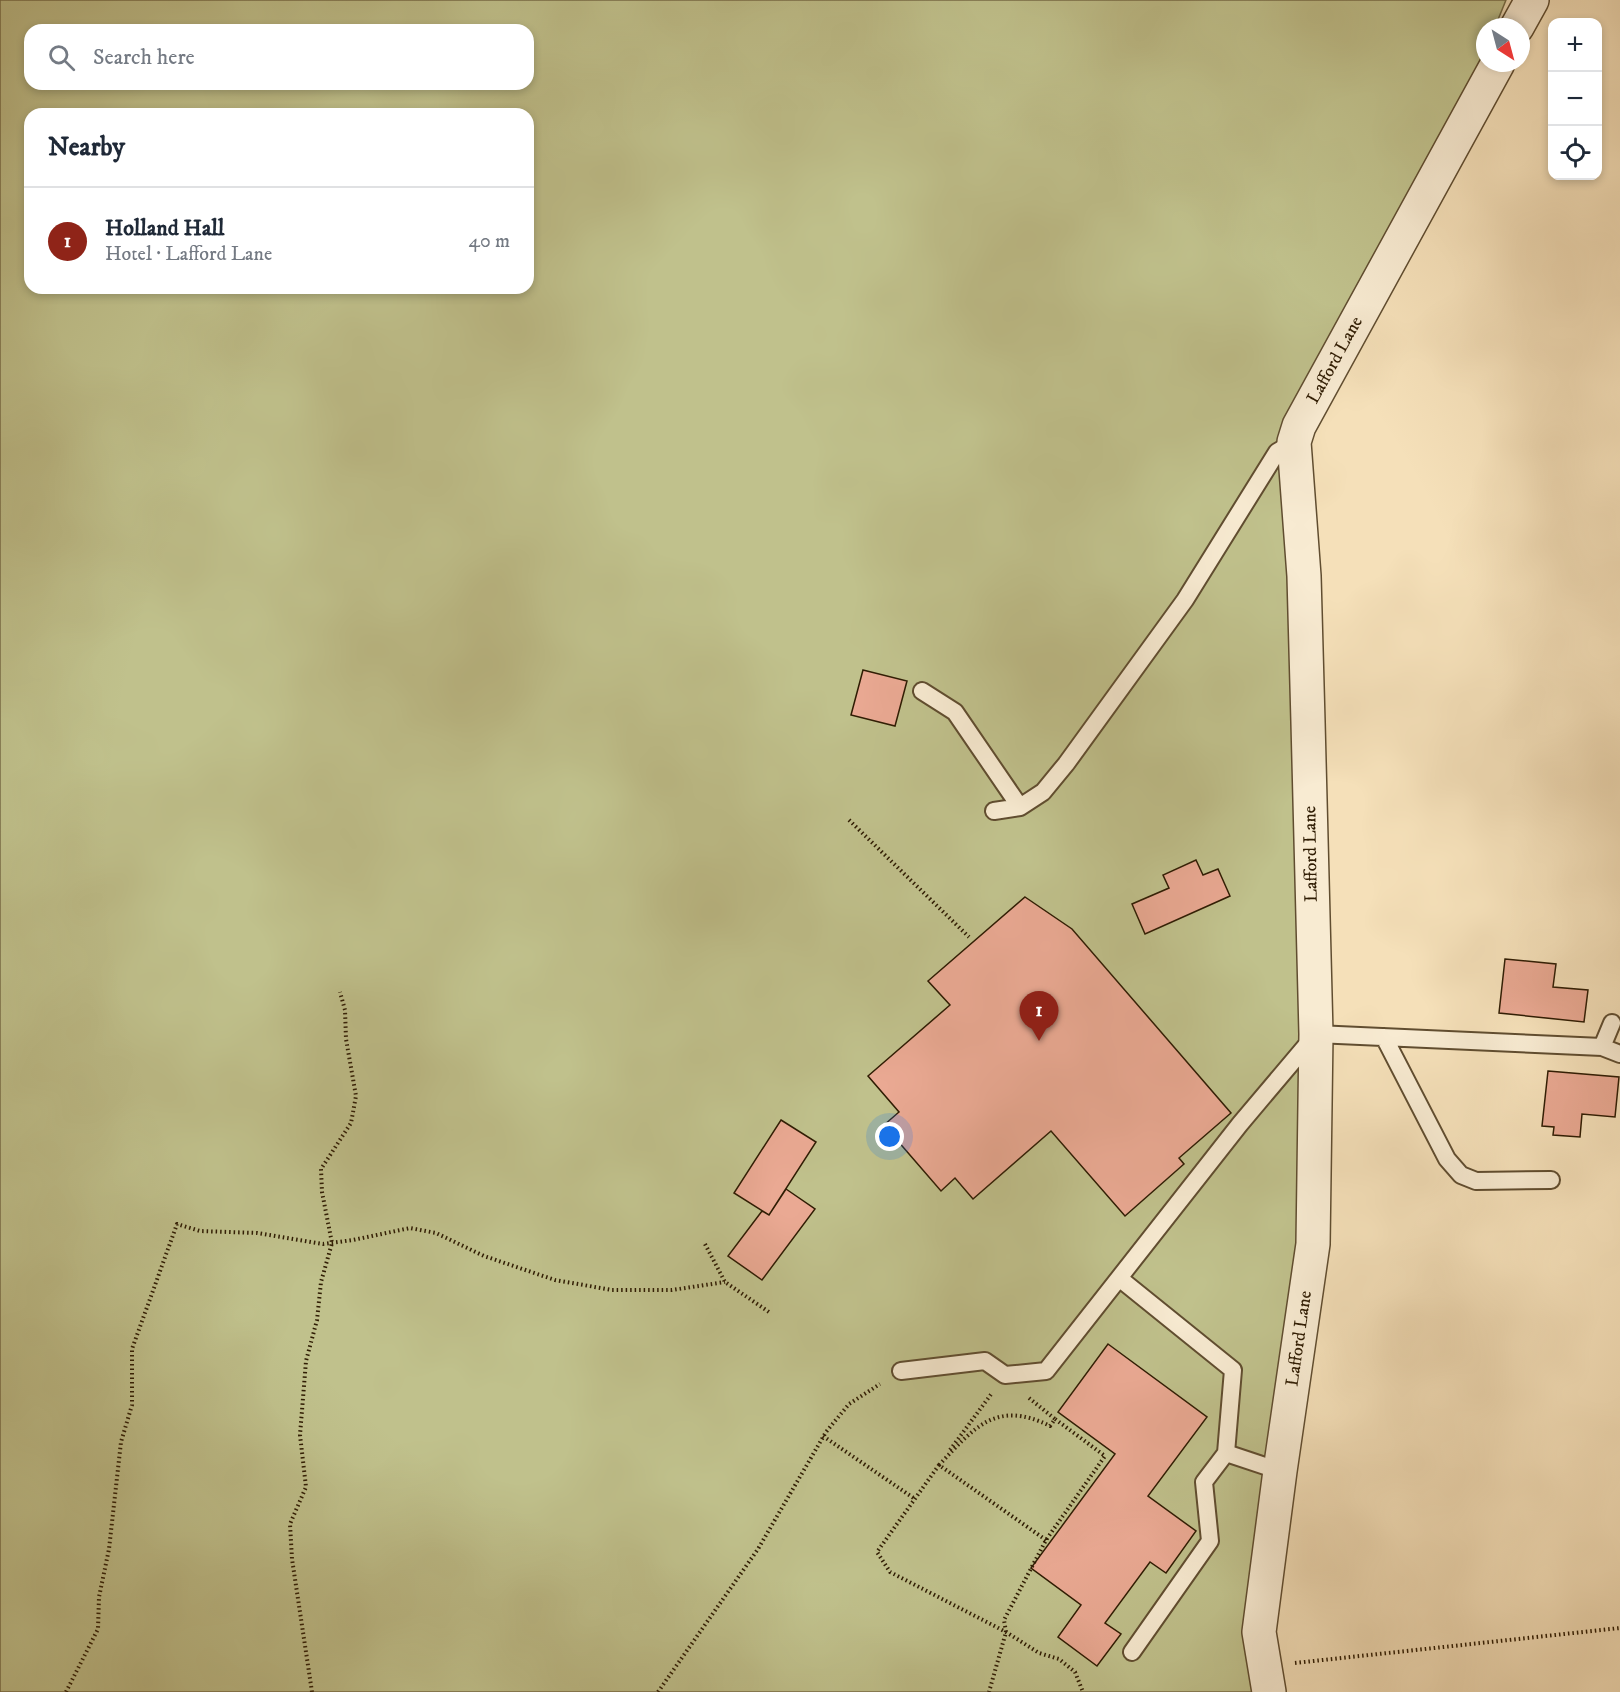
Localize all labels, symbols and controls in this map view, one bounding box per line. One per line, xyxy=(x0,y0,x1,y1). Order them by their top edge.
north arrow xyxy=(1476,18,1530,72)
map controls xyxy=(1548,18,1602,180)
button: + xyxy=(1548,18,1602,72)
search box xyxy=(24,24,534,90)
icon: search xyxy=(45,41,78,74)
text: Search here xyxy=(93,44,195,71)
button: − xyxy=(1548,72,1602,126)
button: locate xyxy=(1548,126,1602,180)
text: Nearby xyxy=(48,131,125,164)
text: Holland Hall xyxy=(105,215,224,242)
text: 1 xyxy=(64,229,71,254)
text: 40 m xyxy=(468,229,510,254)
text: Hotel · Lafford Lane xyxy=(105,242,272,267)
street label: Lafford Lane xyxy=(1302,313,1368,408)
street label: Lafford Lane xyxy=(1299,806,1323,902)
pin: 1 xyxy=(1020,992,1058,1041)
your location xyxy=(875,1122,904,1151)
street label: Lafford Lane xyxy=(1281,1289,1317,1388)

